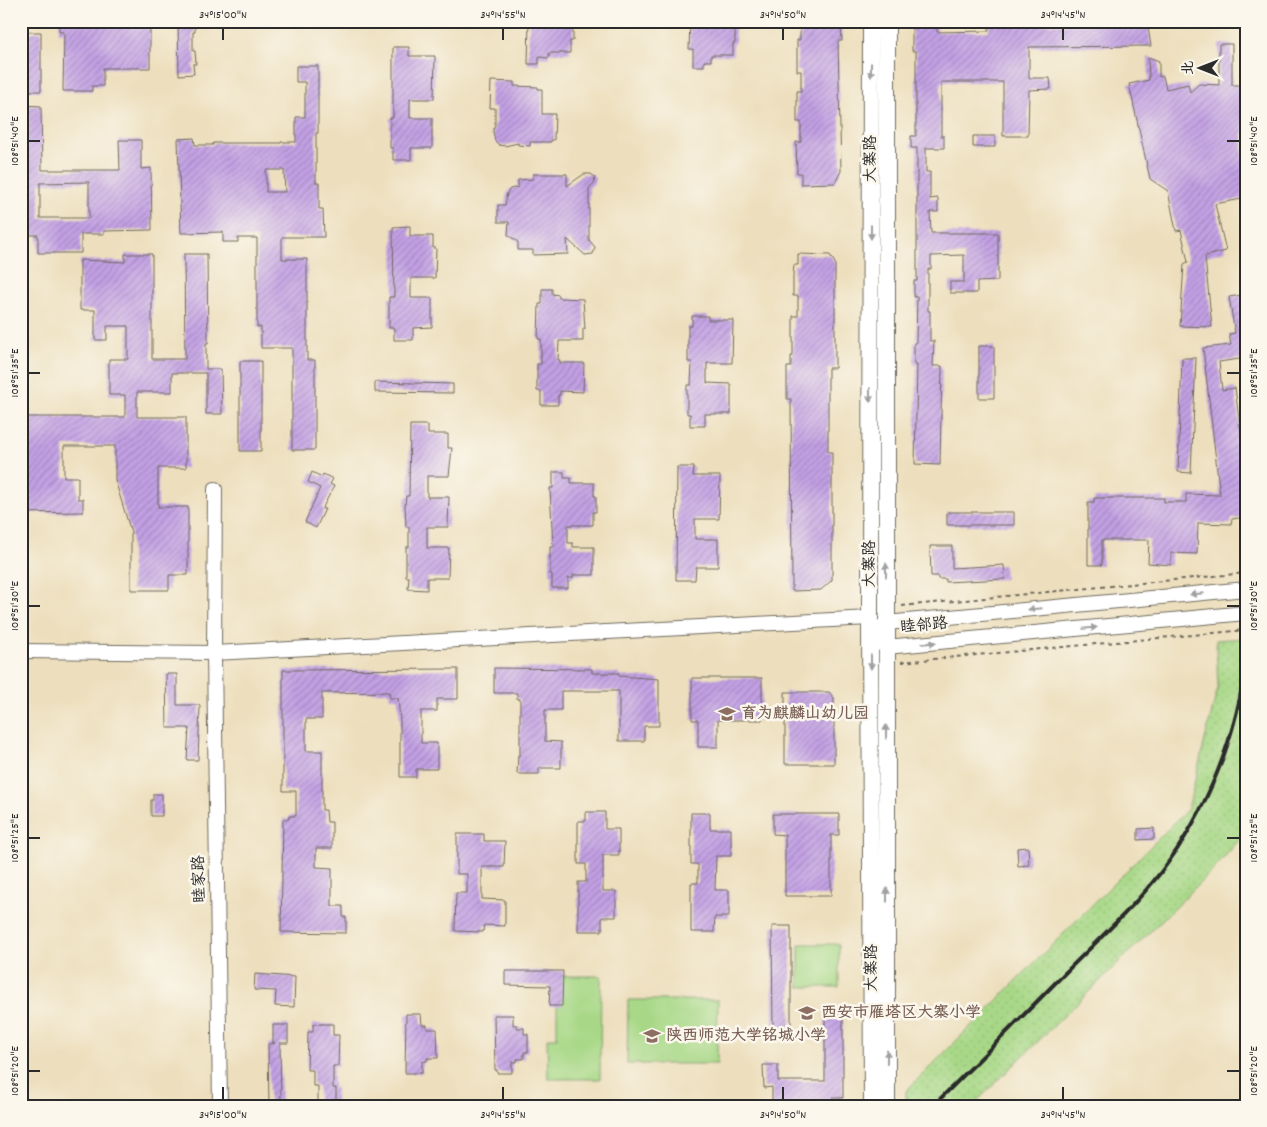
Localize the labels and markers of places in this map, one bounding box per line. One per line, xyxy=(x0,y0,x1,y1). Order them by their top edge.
place label: 育为麒麟山幼儿园 xyxy=(741,703,869,726)
school or university icon: 育为麒麟山幼儿园 xyxy=(717,704,737,724)
place label: 西安市雁塔区大寨小学 xyxy=(821,1002,981,1025)
school or university icon: 西安市雁塔区大寨小学 xyxy=(797,1003,817,1023)
place label: 陕西师范大学铭城小学 xyxy=(666,1025,826,1048)
school or university icon: 陕西师范大学铭城小学 xyxy=(642,1026,662,1046)

